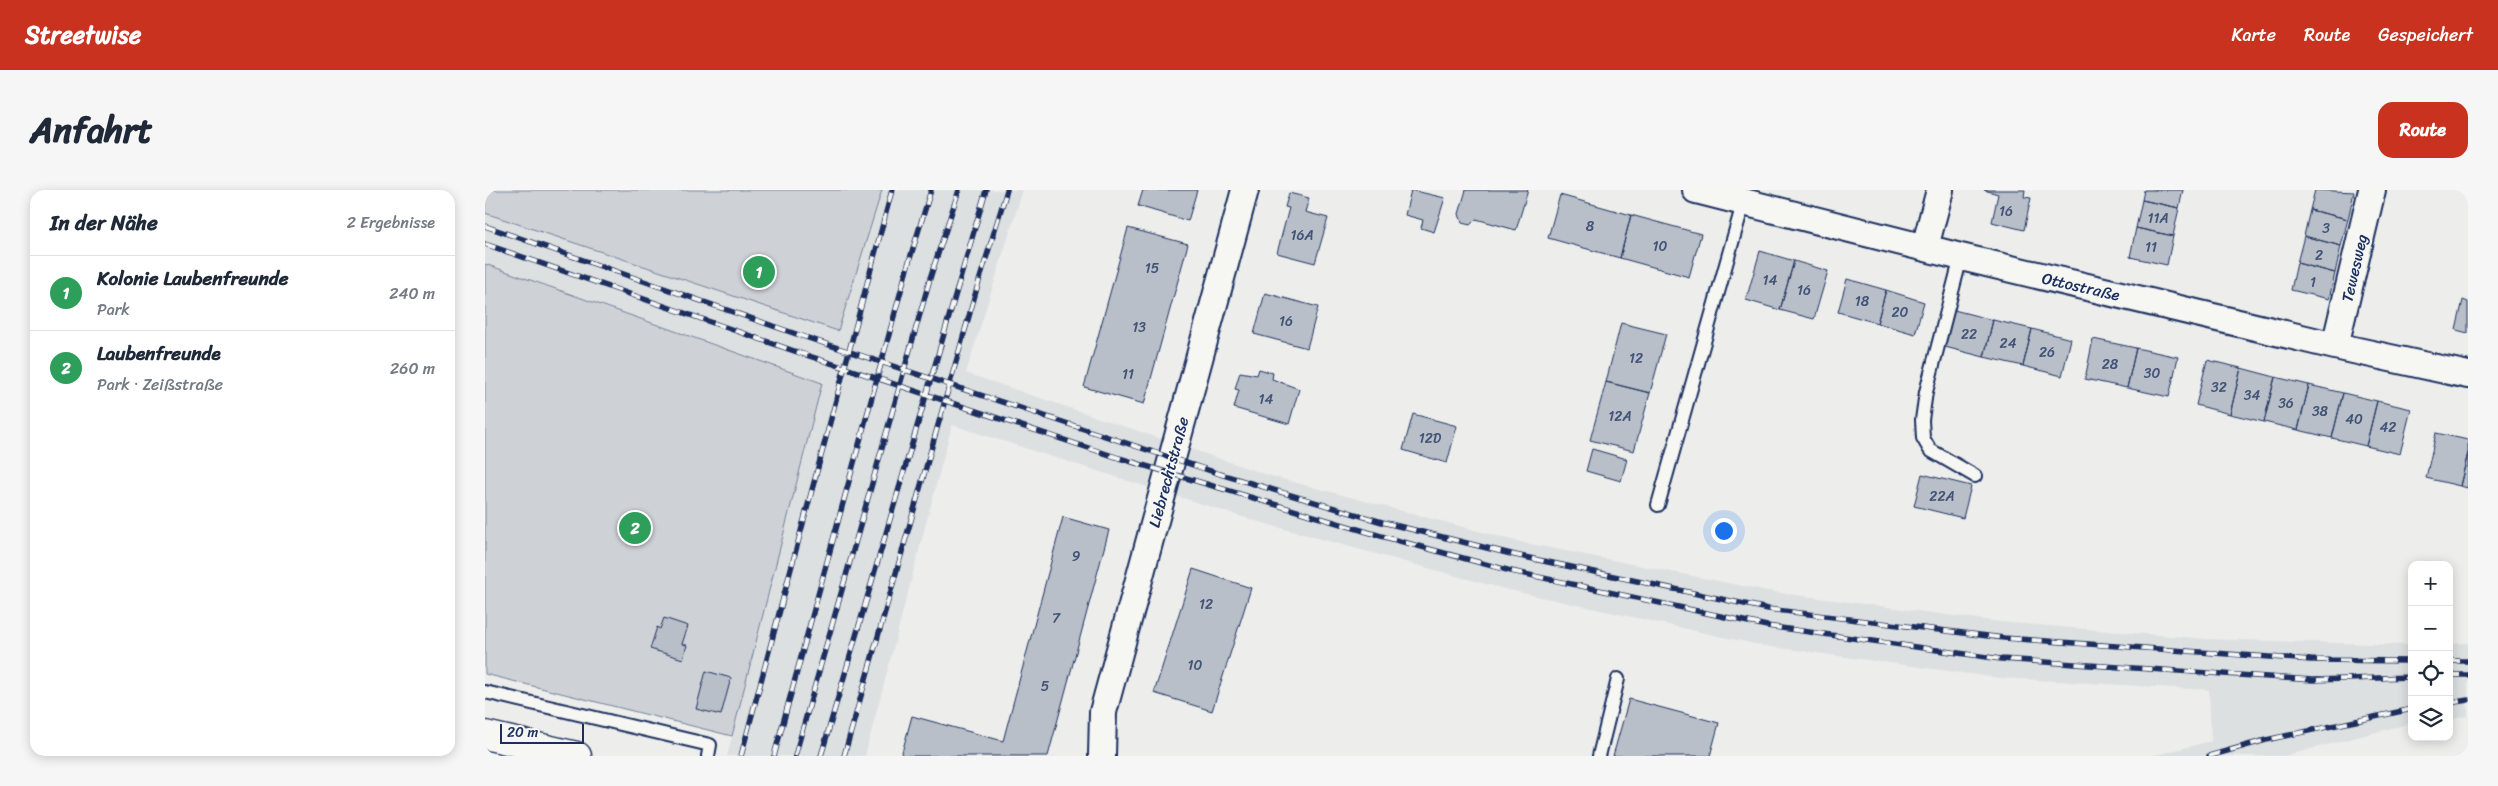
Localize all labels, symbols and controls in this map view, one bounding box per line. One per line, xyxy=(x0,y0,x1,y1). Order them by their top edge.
text: Streetwise xyxy=(25,14,141,56)
text: Karte xyxy=(2231,19,2276,51)
text: Route xyxy=(2304,19,2350,51)
text: Gespeichert xyxy=(2378,19,2473,51)
text: Anfahrt xyxy=(30,99,153,161)
button: Route xyxy=(2378,102,2468,158)
house number: 16 xyxy=(1999,199,2013,224)
text: In der Nähe xyxy=(50,204,158,242)
house number: 11A xyxy=(2147,206,2169,231)
text: 2 Ergebnisse xyxy=(347,208,435,237)
house number: 8 xyxy=(1586,214,1595,239)
house number: 3 xyxy=(2322,216,2330,241)
house number: 16A xyxy=(1290,223,1314,248)
street label: Tewesweg xyxy=(2333,231,2376,305)
house number: 10 xyxy=(1653,234,1668,259)
house number: 11 xyxy=(2145,235,2157,260)
house number: 2 xyxy=(2315,243,2323,268)
pin: 1 xyxy=(743,253,775,291)
house number: 15 xyxy=(1145,256,1160,281)
text: Kolonie Laubenfreunde xyxy=(97,262,288,295)
street label: Ottostraße xyxy=(2039,263,2123,310)
house number: 14 xyxy=(1763,268,1778,293)
house number: 1 xyxy=(2310,270,2316,295)
house number: 16 xyxy=(1797,278,1811,303)
text: 1 xyxy=(63,279,69,308)
text: 240 m xyxy=(389,279,435,308)
house number: 18 xyxy=(1855,289,1870,314)
text: Park xyxy=(97,295,130,324)
house number: 20 xyxy=(1892,300,1909,325)
house number: 16 xyxy=(1279,309,1293,334)
house number: 13 xyxy=(1132,315,1146,340)
house number: 22 xyxy=(1961,322,1977,347)
house number: 24 xyxy=(2000,331,2017,356)
text: Laubenfreunde xyxy=(97,337,221,370)
house number: 26 xyxy=(2039,340,2055,365)
house number: 12 xyxy=(1629,346,1643,371)
house number: 28 xyxy=(2102,352,2119,377)
text: 2 xyxy=(61,354,71,383)
text: 260 m xyxy=(390,354,435,383)
house number: 30 xyxy=(2144,361,2160,386)
house number: 11 xyxy=(1122,362,1134,387)
text: Park · Zeißstraße xyxy=(97,370,223,399)
house number: 32 xyxy=(2211,375,2227,400)
house number: 34 xyxy=(2244,383,2260,408)
house number: 14 xyxy=(1259,387,1274,412)
house number: 36 xyxy=(2278,391,2294,416)
house number: 38 xyxy=(2312,399,2329,424)
house number: 12A xyxy=(1608,404,1632,429)
house number: 40 xyxy=(2345,407,2363,432)
street label: Liebrechtstraße xyxy=(1140,413,1197,531)
house number: 42 xyxy=(2380,415,2396,440)
house number: 12D xyxy=(1419,426,1442,451)
house number: 22A xyxy=(1929,484,1955,509)
pin: 2 xyxy=(619,509,651,547)
your location xyxy=(1711,518,1737,544)
house number: 9 xyxy=(1072,544,1081,569)
map controls xyxy=(2408,561,2453,741)
button: + xyxy=(2408,561,2453,606)
house number: 12 xyxy=(1199,592,1213,617)
house number: 7 xyxy=(1052,606,1061,631)
button: − xyxy=(2408,606,2453,651)
button: locate xyxy=(2408,651,2453,696)
house number: 10 xyxy=(1188,653,1203,678)
house number: 5 xyxy=(1041,674,1050,699)
button: layers xyxy=(2408,696,2453,741)
text: 20 m xyxy=(507,720,538,745)
scale bar xyxy=(500,721,584,744)

